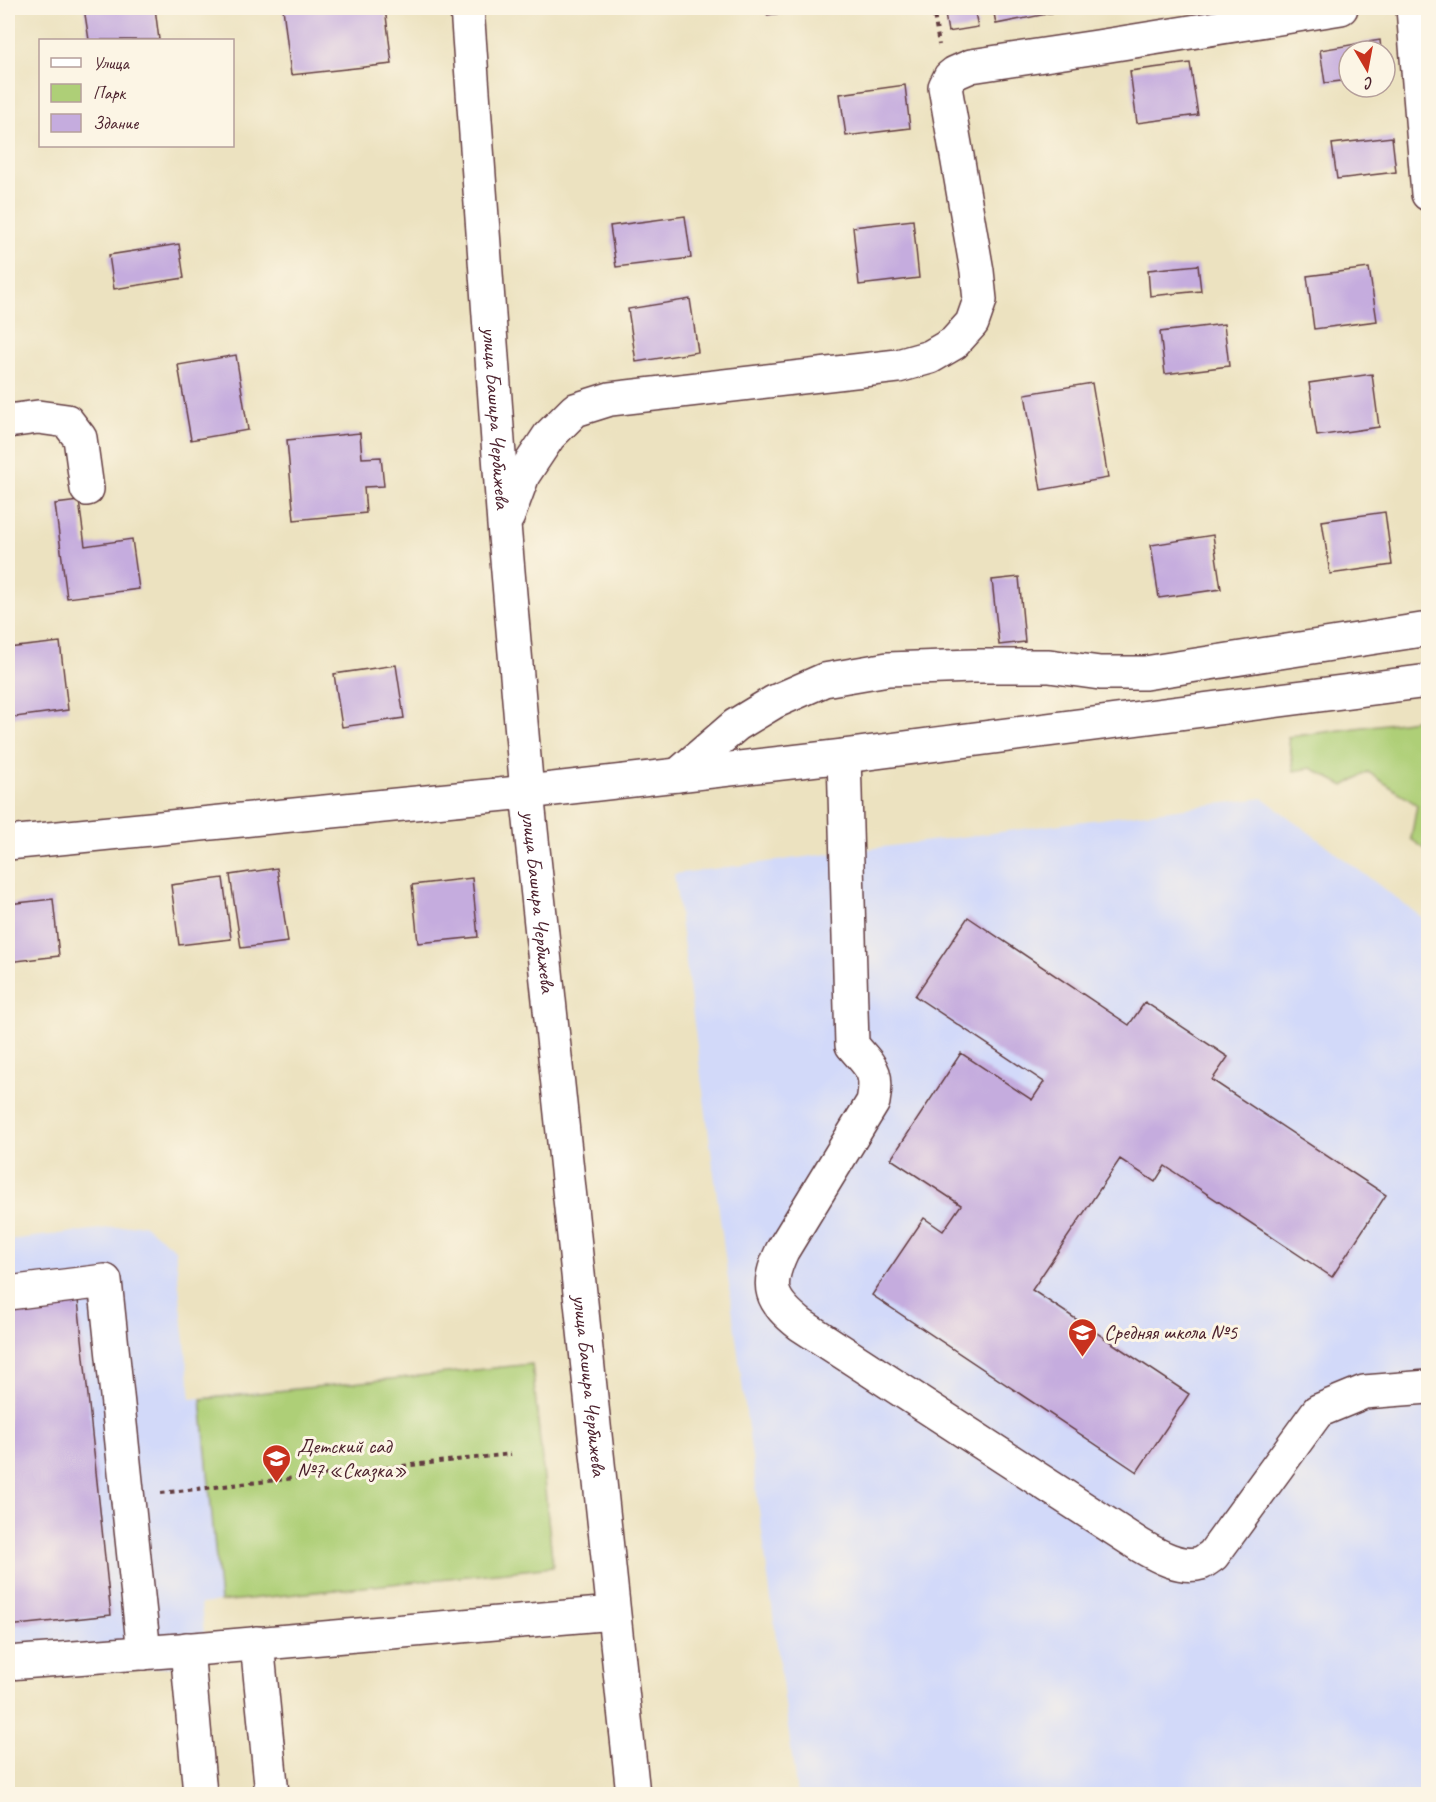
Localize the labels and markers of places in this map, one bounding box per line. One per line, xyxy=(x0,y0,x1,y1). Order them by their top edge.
school or university icon: Средняя школа №5 xyxy=(1067,1316,1099,1358)
place label: Средняя школа №5 xyxy=(1104,1319,1239,1345)
place label: Детский сад №7 «Сказка» xyxy=(297,1433,407,1483)
school or university icon: Детский сад №7 «Сказка» xyxy=(260,1442,292,1484)

